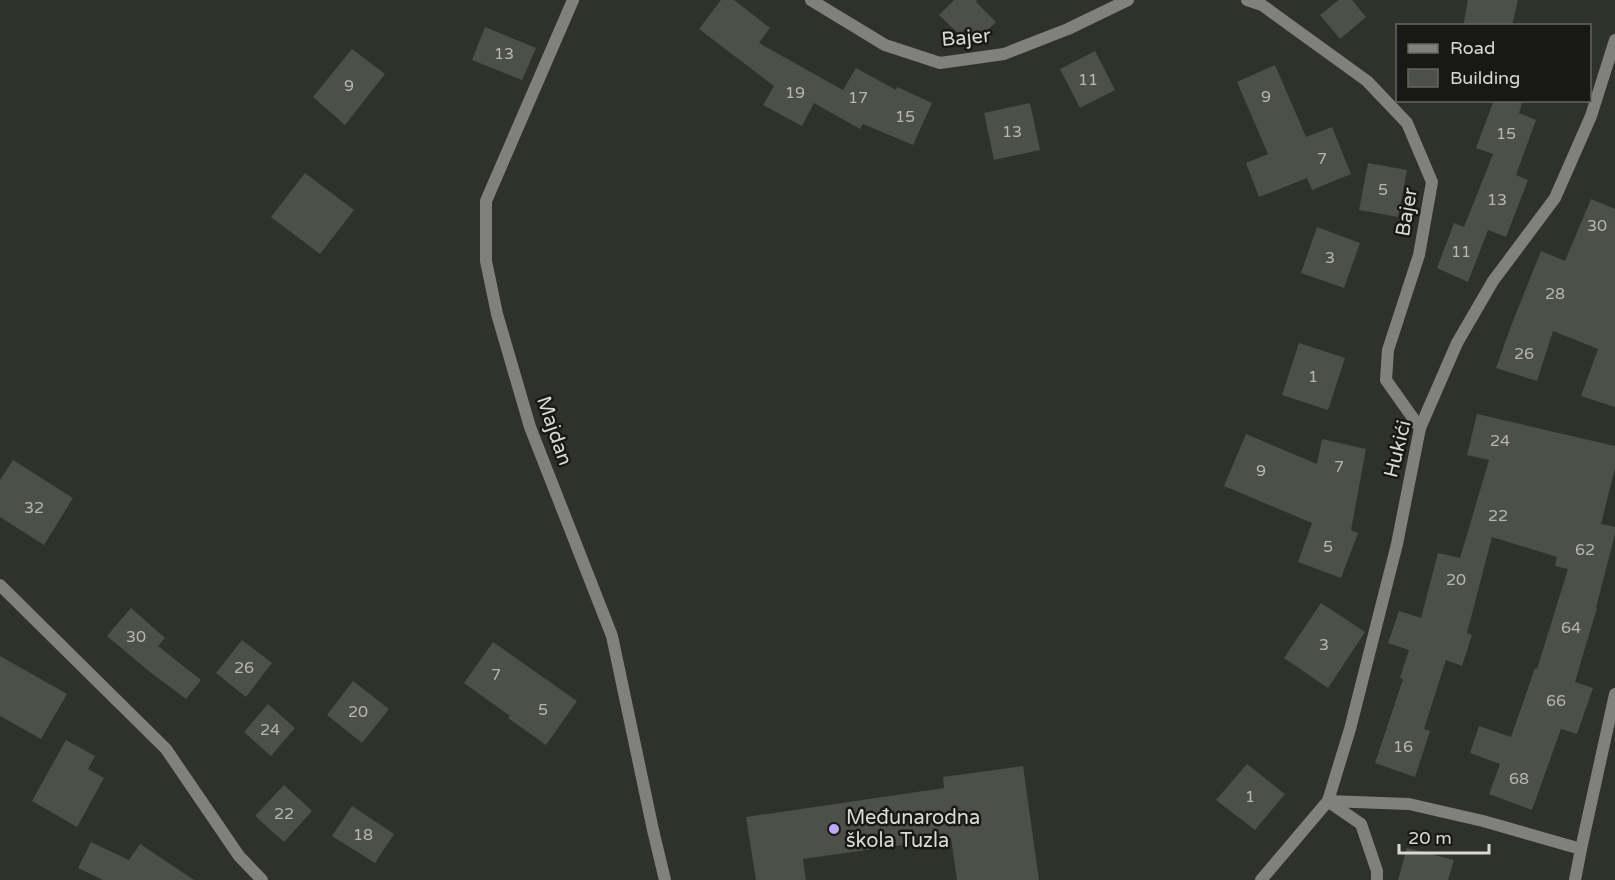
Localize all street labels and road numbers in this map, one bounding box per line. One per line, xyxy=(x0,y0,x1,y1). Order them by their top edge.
street label: Bajer xyxy=(940,24,992,52)
street label: Bajer xyxy=(1391,185,1423,238)
street label: Majdan xyxy=(531,393,577,469)
street label: Hukići xyxy=(1379,418,1417,480)

